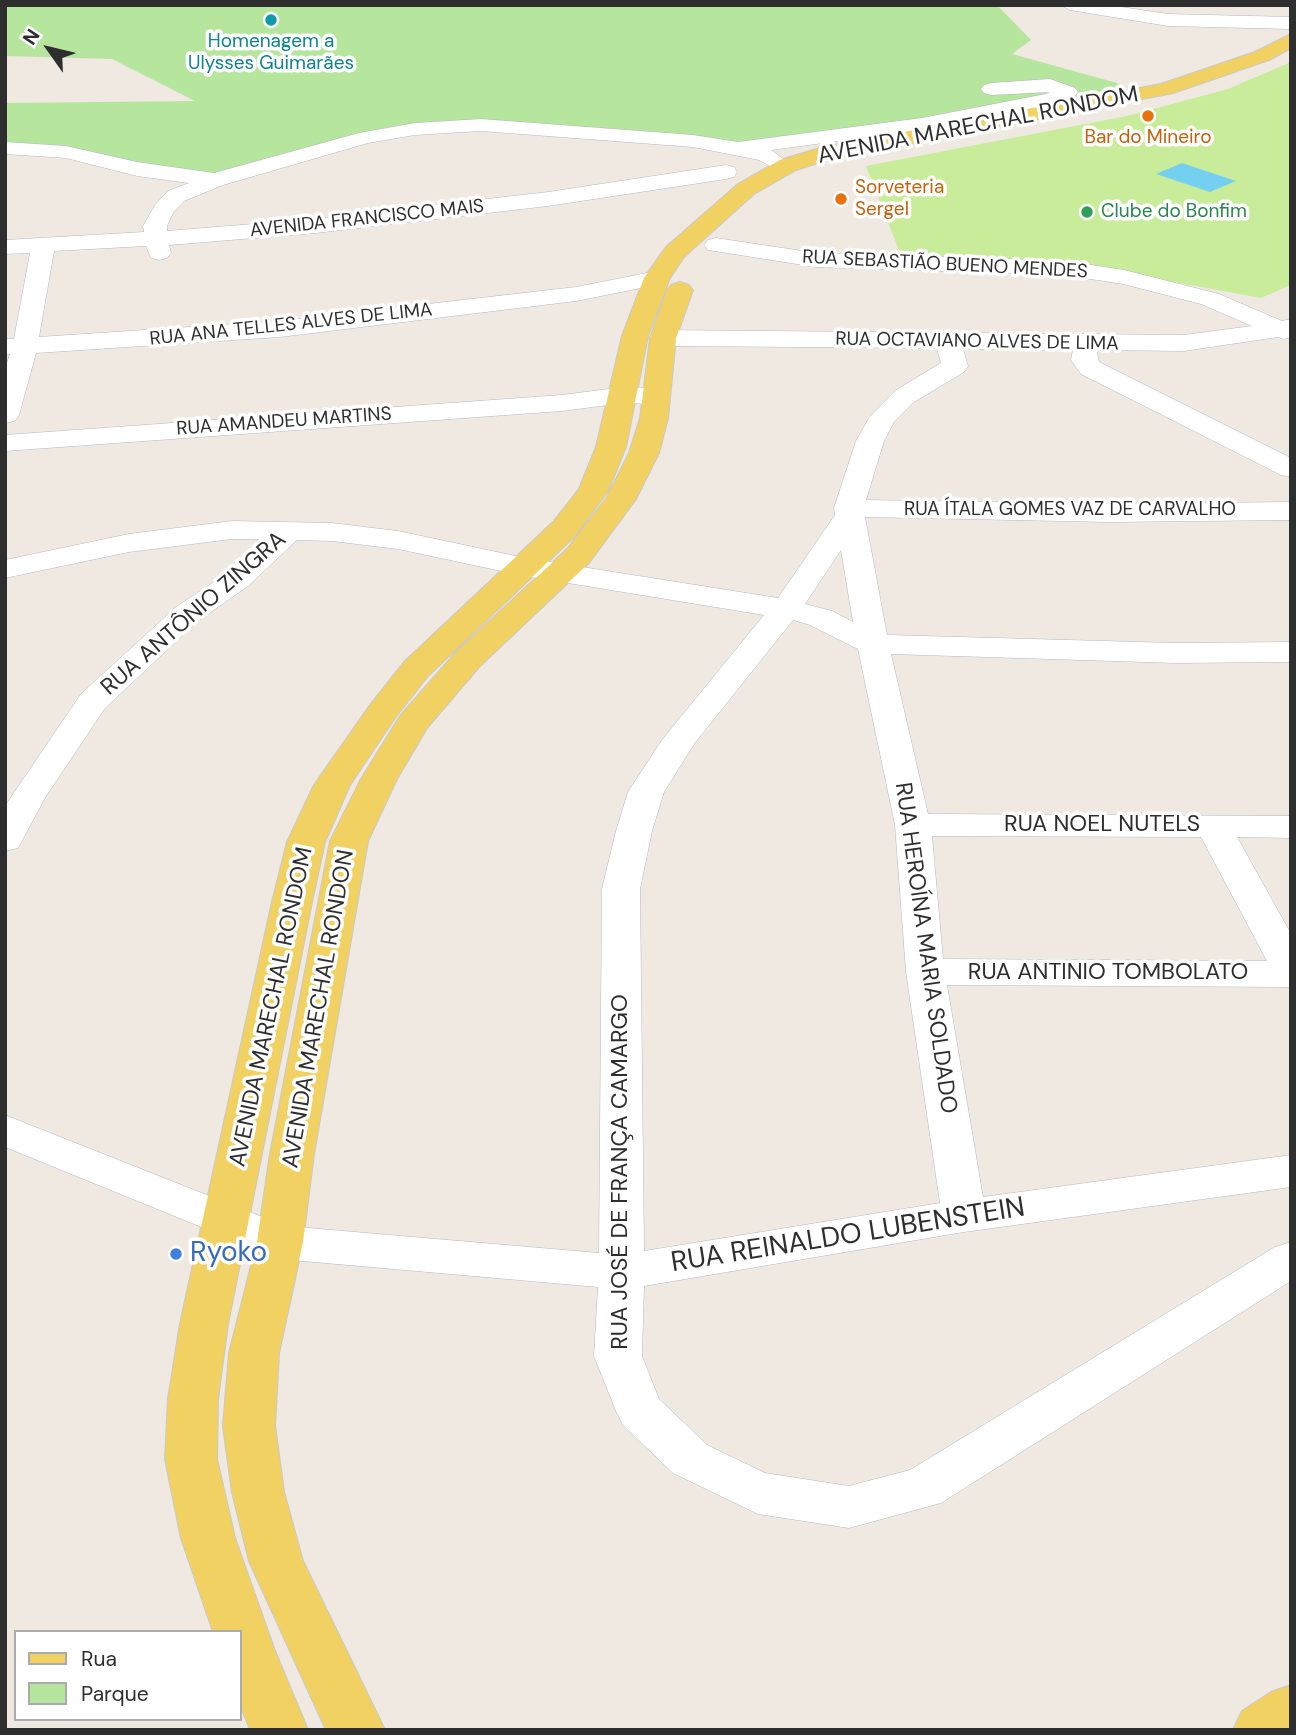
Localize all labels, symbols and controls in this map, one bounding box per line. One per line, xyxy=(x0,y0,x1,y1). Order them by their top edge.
marker: Homenagem a Ulysses Guimarães xyxy=(263,12,279,28)
north arrow xyxy=(14,14,84,84)
text: N xyxy=(17,24,45,50)
place label: Homenagem a Ulysses Guimarães xyxy=(188,31,354,75)
street label: AVENIDA MARECHAL RONDOM xyxy=(815,81,1141,171)
marker: Bar do Mineiro xyxy=(1140,108,1156,124)
place label: Bar do Mineiro xyxy=(1085,127,1211,149)
place label: Sorveteria Sergel xyxy=(855,177,944,221)
marker: Sorveteria Sergel xyxy=(833,191,849,207)
street label: AVENIDA FRANCISCO MAIS xyxy=(249,195,485,243)
place label: Clube do Bonfim xyxy=(1101,201,1247,223)
marker: Clube do Bonfim xyxy=(1079,204,1095,220)
street label: RUA SEBASTIÃO BUENO MENDES xyxy=(802,246,1088,284)
street label: RUA ANA TELLES ALVES DE LIMA xyxy=(148,299,434,351)
street label: RUA OCTAVIANO ALVES DE LIMA xyxy=(835,328,1119,356)
street label: RUA AMANDEU MARTINS xyxy=(176,403,392,441)
street label: RUA ÍTALA GOMES VAZ DE CARVALHO xyxy=(904,499,1236,521)
street label: RUA ANTÔNIO ZINGRA xyxy=(96,526,292,702)
street label: RUA HEROÍNA MARIA SOLDADO xyxy=(888,781,962,1115)
street label: RUA NOEL NUTELS xyxy=(1004,811,1200,839)
street label: AVENIDA MARECHAL RONDOM xyxy=(225,845,319,1169)
street label: AVENIDA MARECHAL RONDON xyxy=(277,848,361,1170)
street label: RUA ANTINIO TOMBOLATO xyxy=(968,959,1248,987)
street label: RUA JOSÉ DE FRANÇA CAMARGO xyxy=(607,994,635,1350)
street label: RUA REINALDO LUBENSTEIN xyxy=(669,1191,1027,1281)
place label: Ryoko xyxy=(190,1237,267,1271)
marker: Ryoko xyxy=(168,1246,184,1262)
legend xyxy=(14,1630,242,1721)
text: Rua xyxy=(81,1645,117,1673)
text: Parque xyxy=(81,1680,149,1708)

